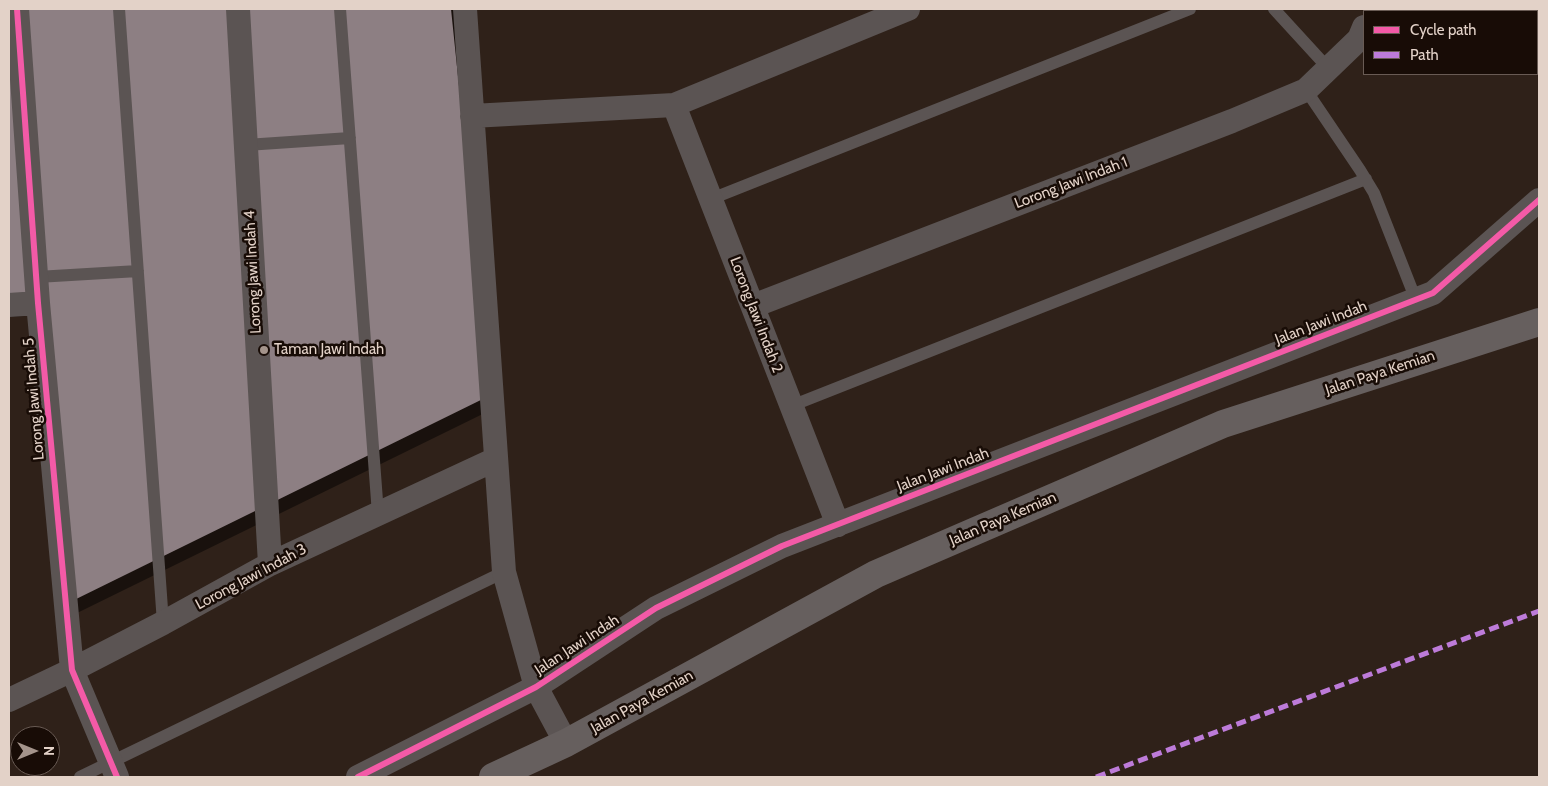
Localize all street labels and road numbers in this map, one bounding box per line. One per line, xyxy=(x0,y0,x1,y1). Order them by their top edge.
street label: Lorong Jawi Indah 1 xyxy=(1012,153,1130,213)
street label: Lorong Jawi Indah 4 xyxy=(241,210,265,334)
street label: Lorong Jawi Indah 2 xyxy=(726,254,786,376)
street label: Jalan Jawi Indah xyxy=(1272,297,1370,349)
street label: Lorong Jawi Indah 5 xyxy=(20,337,48,461)
street label: Jalan Paya Kemian xyxy=(1323,347,1437,399)
street label: Jalan Jawi Indah xyxy=(894,444,992,496)
street label: Jalan Paya Kemian xyxy=(947,488,1059,550)
street label: Lorong Jawi Indah 3 xyxy=(192,540,310,614)
street label: Jalan Jawi Indah xyxy=(531,611,623,679)
street label: Jalan Paya Kemian xyxy=(588,666,696,738)

